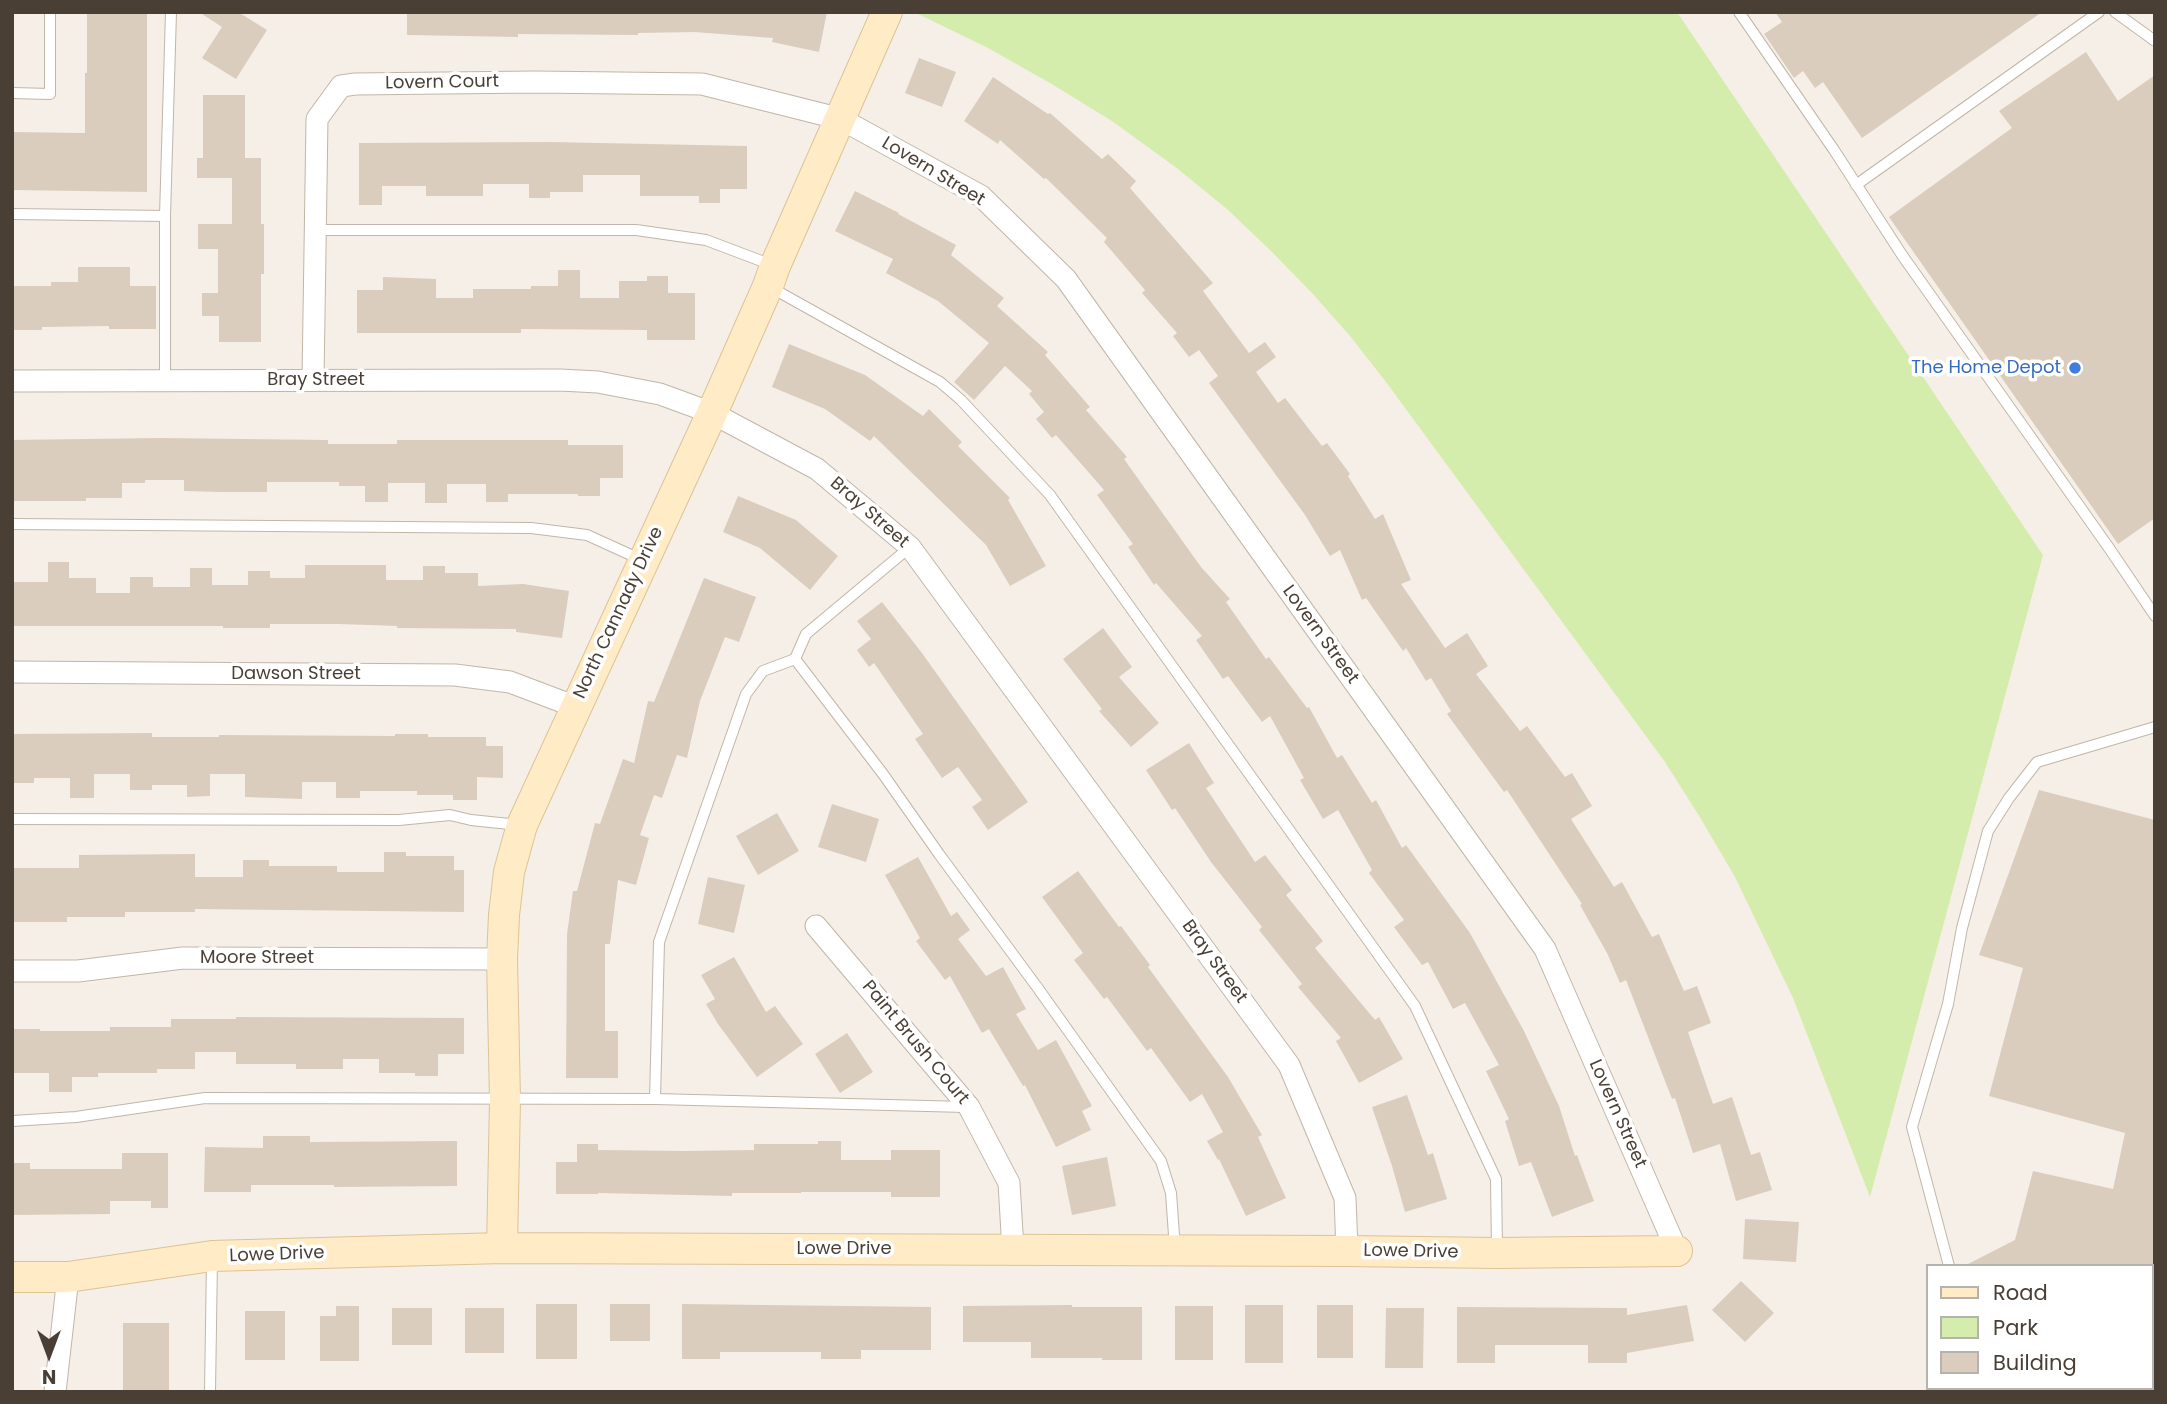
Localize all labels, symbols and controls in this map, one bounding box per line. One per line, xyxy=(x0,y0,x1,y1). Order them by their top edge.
street label: Lovern Court xyxy=(385,71,499,95)
street label: Lovern Street xyxy=(878,133,988,211)
place label: The Home Depot xyxy=(1911,357,2061,379)
marker: The Home Depot xyxy=(2067,360,2083,376)
street label: Bray Street xyxy=(267,369,365,391)
street label: Bray Street xyxy=(825,473,913,553)
street label: North Cannady Drive xyxy=(570,524,668,702)
street label: Lovern Street xyxy=(1277,582,1363,688)
street label: Dawson Street xyxy=(231,663,361,685)
street label: Bray Street xyxy=(1177,916,1251,1008)
street label: Moore Street xyxy=(200,947,314,969)
street label: Paint Brush Court xyxy=(857,977,973,1109)
street label: Lovern Street xyxy=(1583,1056,1651,1172)
street label: Lowe Drive xyxy=(796,1238,892,1260)
street label: Lowe Drive xyxy=(1363,1240,1459,1264)
street label: Lowe Drive xyxy=(229,1243,325,1267)
legend xyxy=(1926,1264,2153,1390)
text: Road xyxy=(1993,1278,2048,1307)
text: Park xyxy=(1993,1313,2038,1342)
north arrow xyxy=(14,1320,84,1390)
text: Building xyxy=(1993,1348,2077,1377)
text: N xyxy=(42,1363,56,1390)

